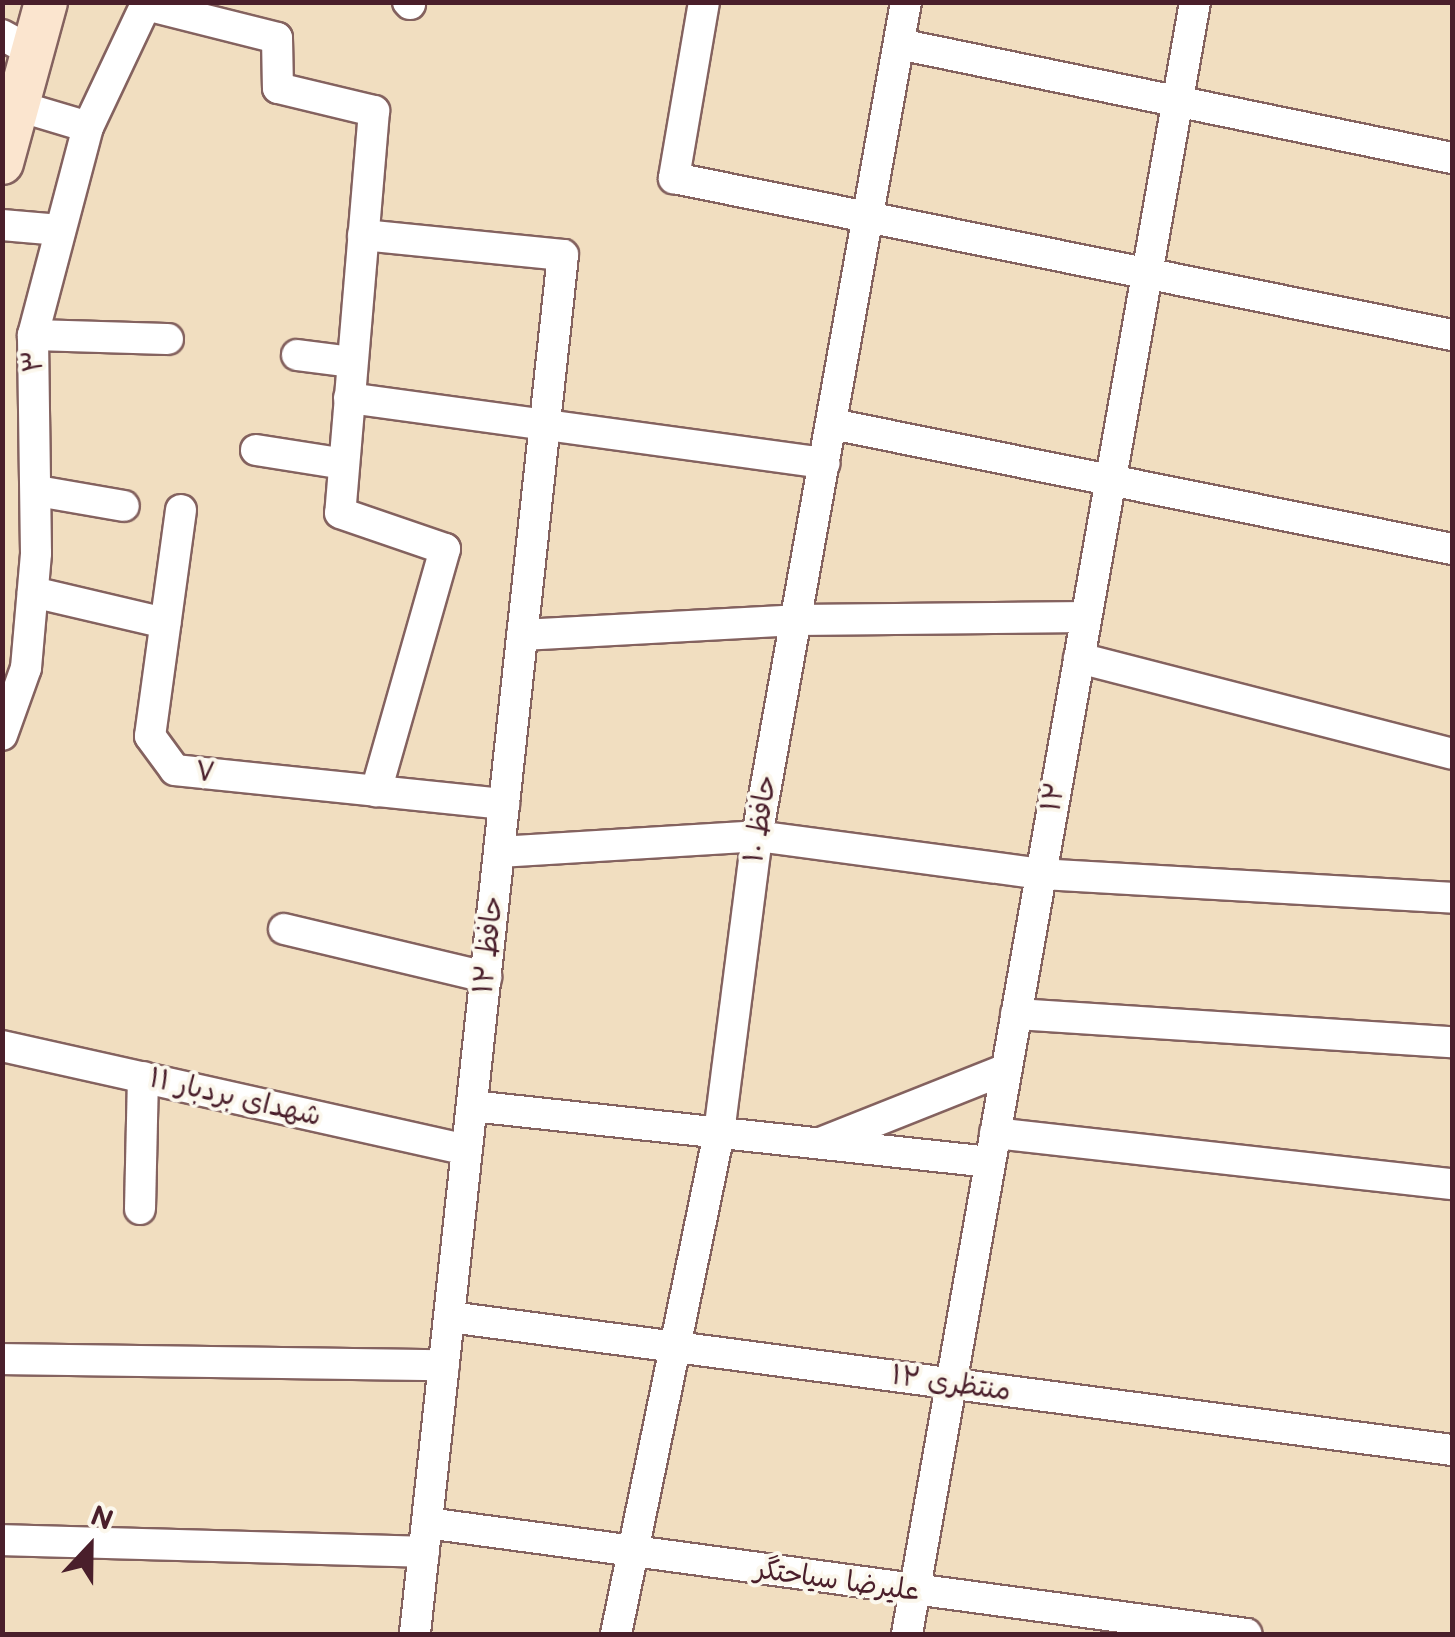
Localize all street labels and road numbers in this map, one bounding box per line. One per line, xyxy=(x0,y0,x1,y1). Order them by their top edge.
street label: ۳ xyxy=(16,348,52,374)
street label: ۷ xyxy=(193,755,217,791)
street label: حافظ ۱۰ xyxy=(737,773,785,865)
street label: ۱۲ xyxy=(1035,780,1073,814)
street label: حافظ ۱۲ xyxy=(467,894,511,996)
street label: شهدای بردبار ۱۱ xyxy=(146,1062,324,1134)
street label: منتظری ۱۲ xyxy=(889,1359,1013,1409)
street label: علیرضا سیاحتگر xyxy=(752,1553,922,1609)

